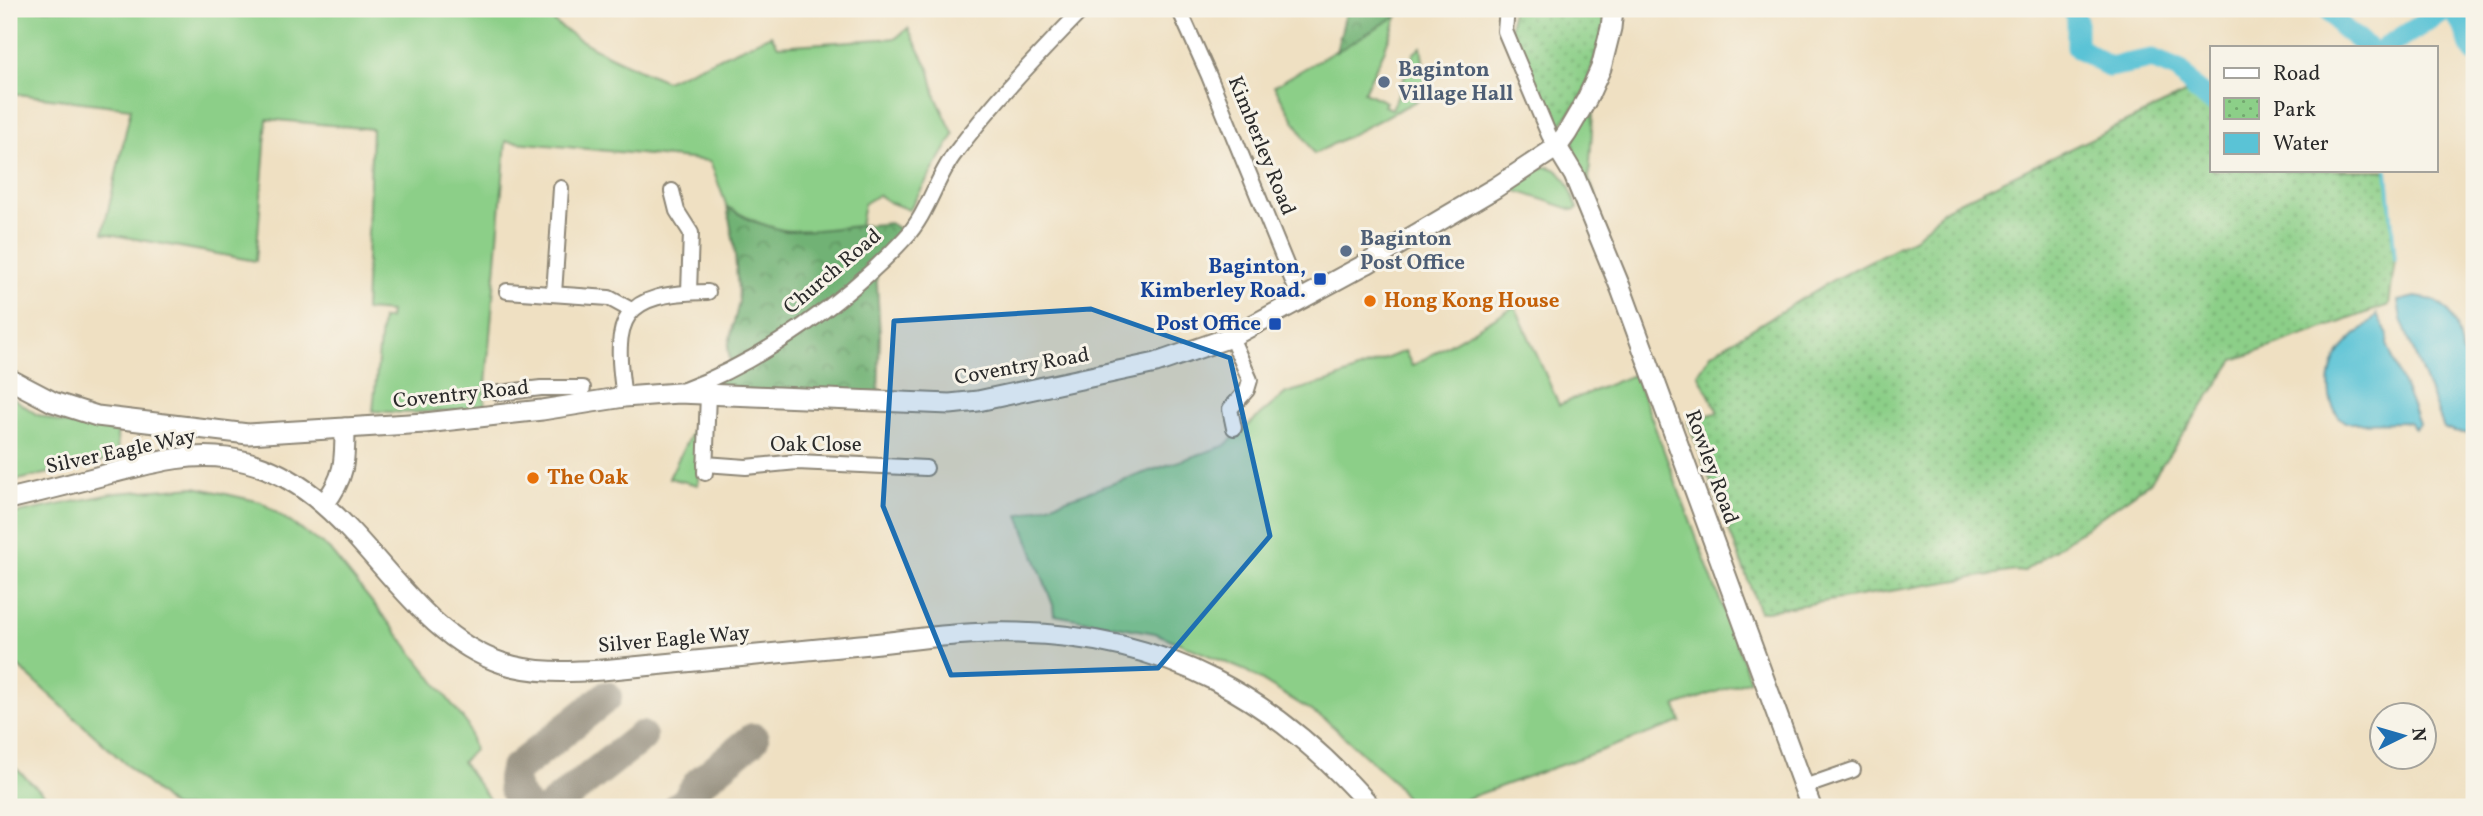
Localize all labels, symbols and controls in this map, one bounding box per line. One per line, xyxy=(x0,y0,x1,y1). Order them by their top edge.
legend xyxy=(2210,46,2438,172)
place label: Baginton Village Hall xyxy=(1398,56,1513,109)
text: Road xyxy=(2273,60,2320,89)
street label: Kimberley Road xyxy=(1220,72,1302,220)
marker: Baginton Village Hall xyxy=(1376,74,1392,90)
text: Park xyxy=(2273,96,2316,125)
text: Water xyxy=(2273,130,2329,159)
street label: Church Road xyxy=(778,222,888,322)
place label: Baginton Post Office xyxy=(1360,225,1465,278)
marker: Baginton Post Office xyxy=(1338,243,1354,259)
place label: Baginton, Kimberley Road. xyxy=(1140,253,1306,306)
marker: Baginton, Kimberley Road. xyxy=(1312,271,1328,287)
place label: Hong Kong House xyxy=(1384,287,1559,316)
marker: Hong Kong House xyxy=(1362,293,1378,309)
place label: Post Office xyxy=(1156,310,1261,339)
marker: Post Office xyxy=(1267,316,1283,332)
street label: Coventry Road xyxy=(952,341,1092,393)
street label: Coventry Road xyxy=(392,373,530,417)
street label: Rowley Road xyxy=(1677,406,1745,528)
street label: Silver Eagle Way xyxy=(43,422,199,482)
street label: Oak Close xyxy=(770,431,862,460)
place label: The Oak xyxy=(547,464,629,493)
marker: The Oak xyxy=(525,470,541,486)
street label: Silver Eagle Way xyxy=(597,619,752,661)
north arrow xyxy=(2368,700,2438,770)
text: N xyxy=(2404,727,2432,743)

